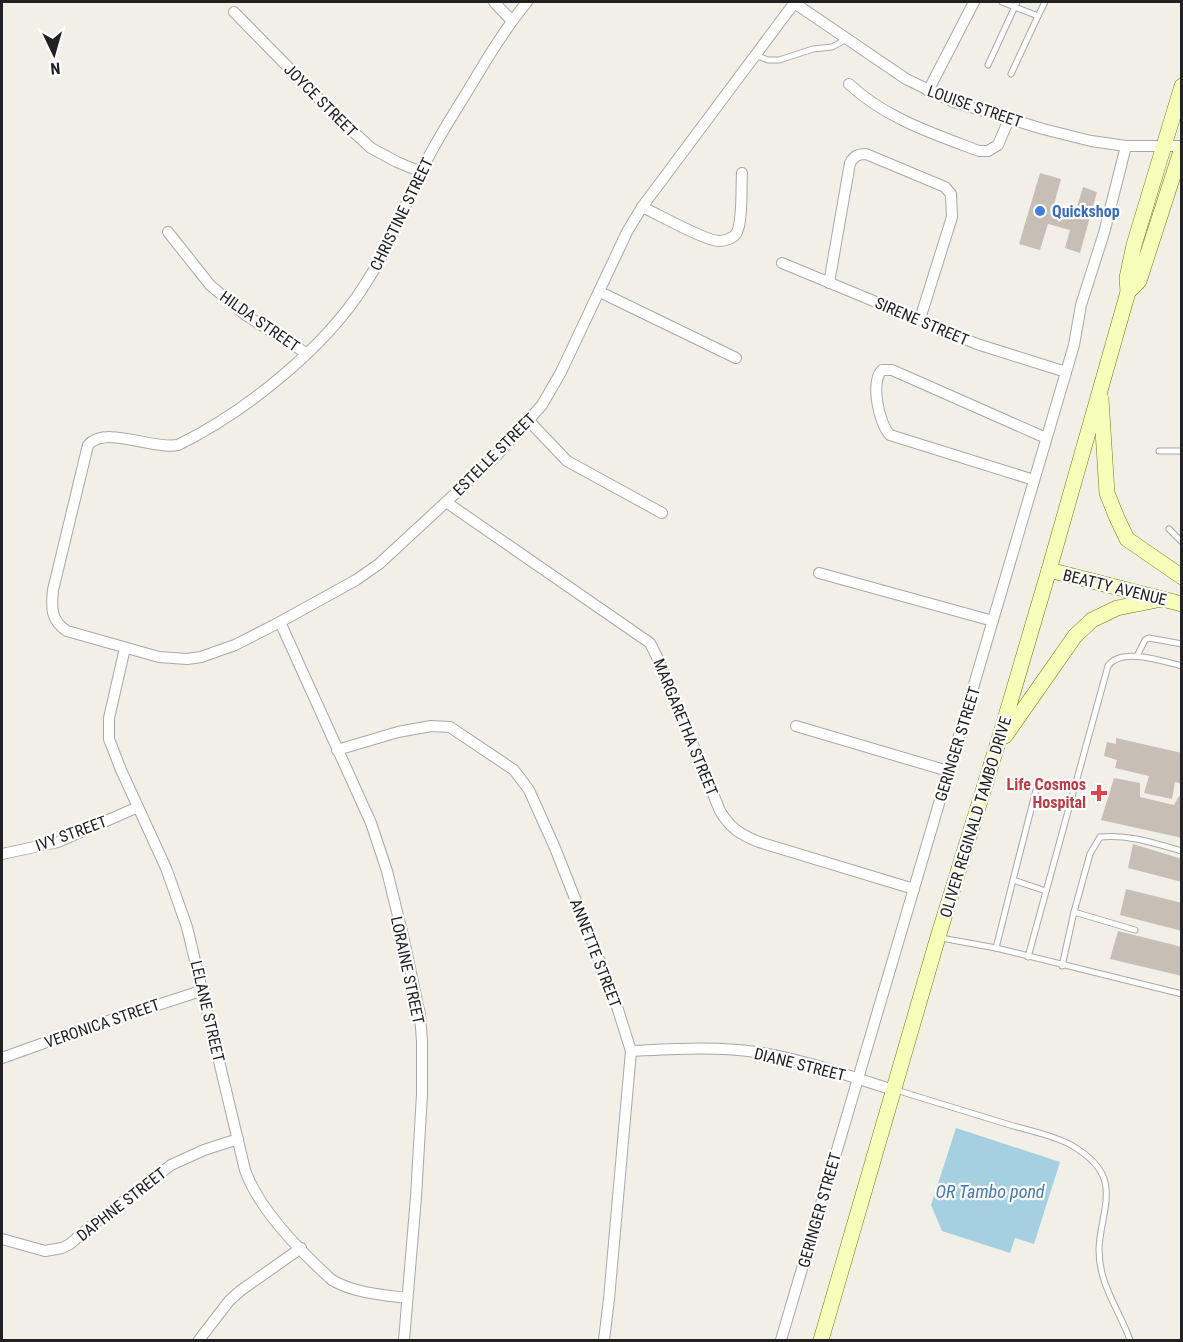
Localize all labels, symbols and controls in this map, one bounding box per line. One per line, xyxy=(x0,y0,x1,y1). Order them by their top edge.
north arrow xyxy=(24,24,84,84)
text: N xyxy=(50,59,61,78)
street label: JOYCE STREET xyxy=(280,60,361,141)
street label: LOUISE STREET xyxy=(925,81,1025,132)
street label: CHRISTINE STREET xyxy=(366,155,437,274)
place label: Quickshop xyxy=(1052,202,1120,221)
marker: Quickshop xyxy=(1033,204,1047,218)
street label: HILDA STREET xyxy=(216,287,303,356)
street label: SIRENE STREET xyxy=(872,293,971,350)
street label: ESTELLE STREET xyxy=(449,409,540,500)
street label: BEATTY AVENUE xyxy=(1061,565,1169,610)
street label: MARGARETHA STREET xyxy=(649,656,722,798)
street label: GERINGER STREET xyxy=(931,685,984,804)
street label: OLIVER REGINALD TAMBO DRIVE xyxy=(936,714,1015,920)
place label: Life Cosmos Hospital xyxy=(1006,775,1086,812)
marker: Life Cosmos Hospital xyxy=(1090,784,1108,802)
street label: IVY STREET xyxy=(33,812,109,855)
street label: ANNETTE STREET xyxy=(566,896,625,1010)
street label: LORAINE STREET xyxy=(387,915,428,1026)
street label: LELANE STREET xyxy=(187,959,228,1064)
street label: VERONICA STREET xyxy=(42,995,162,1052)
street label: DIANE STREET xyxy=(752,1044,848,1085)
street label: GERINGER STREET xyxy=(794,1150,845,1270)
street label: DAPHNE STREET xyxy=(73,1164,170,1245)
water label: OR Tambo pond xyxy=(935,1181,1045,1202)

